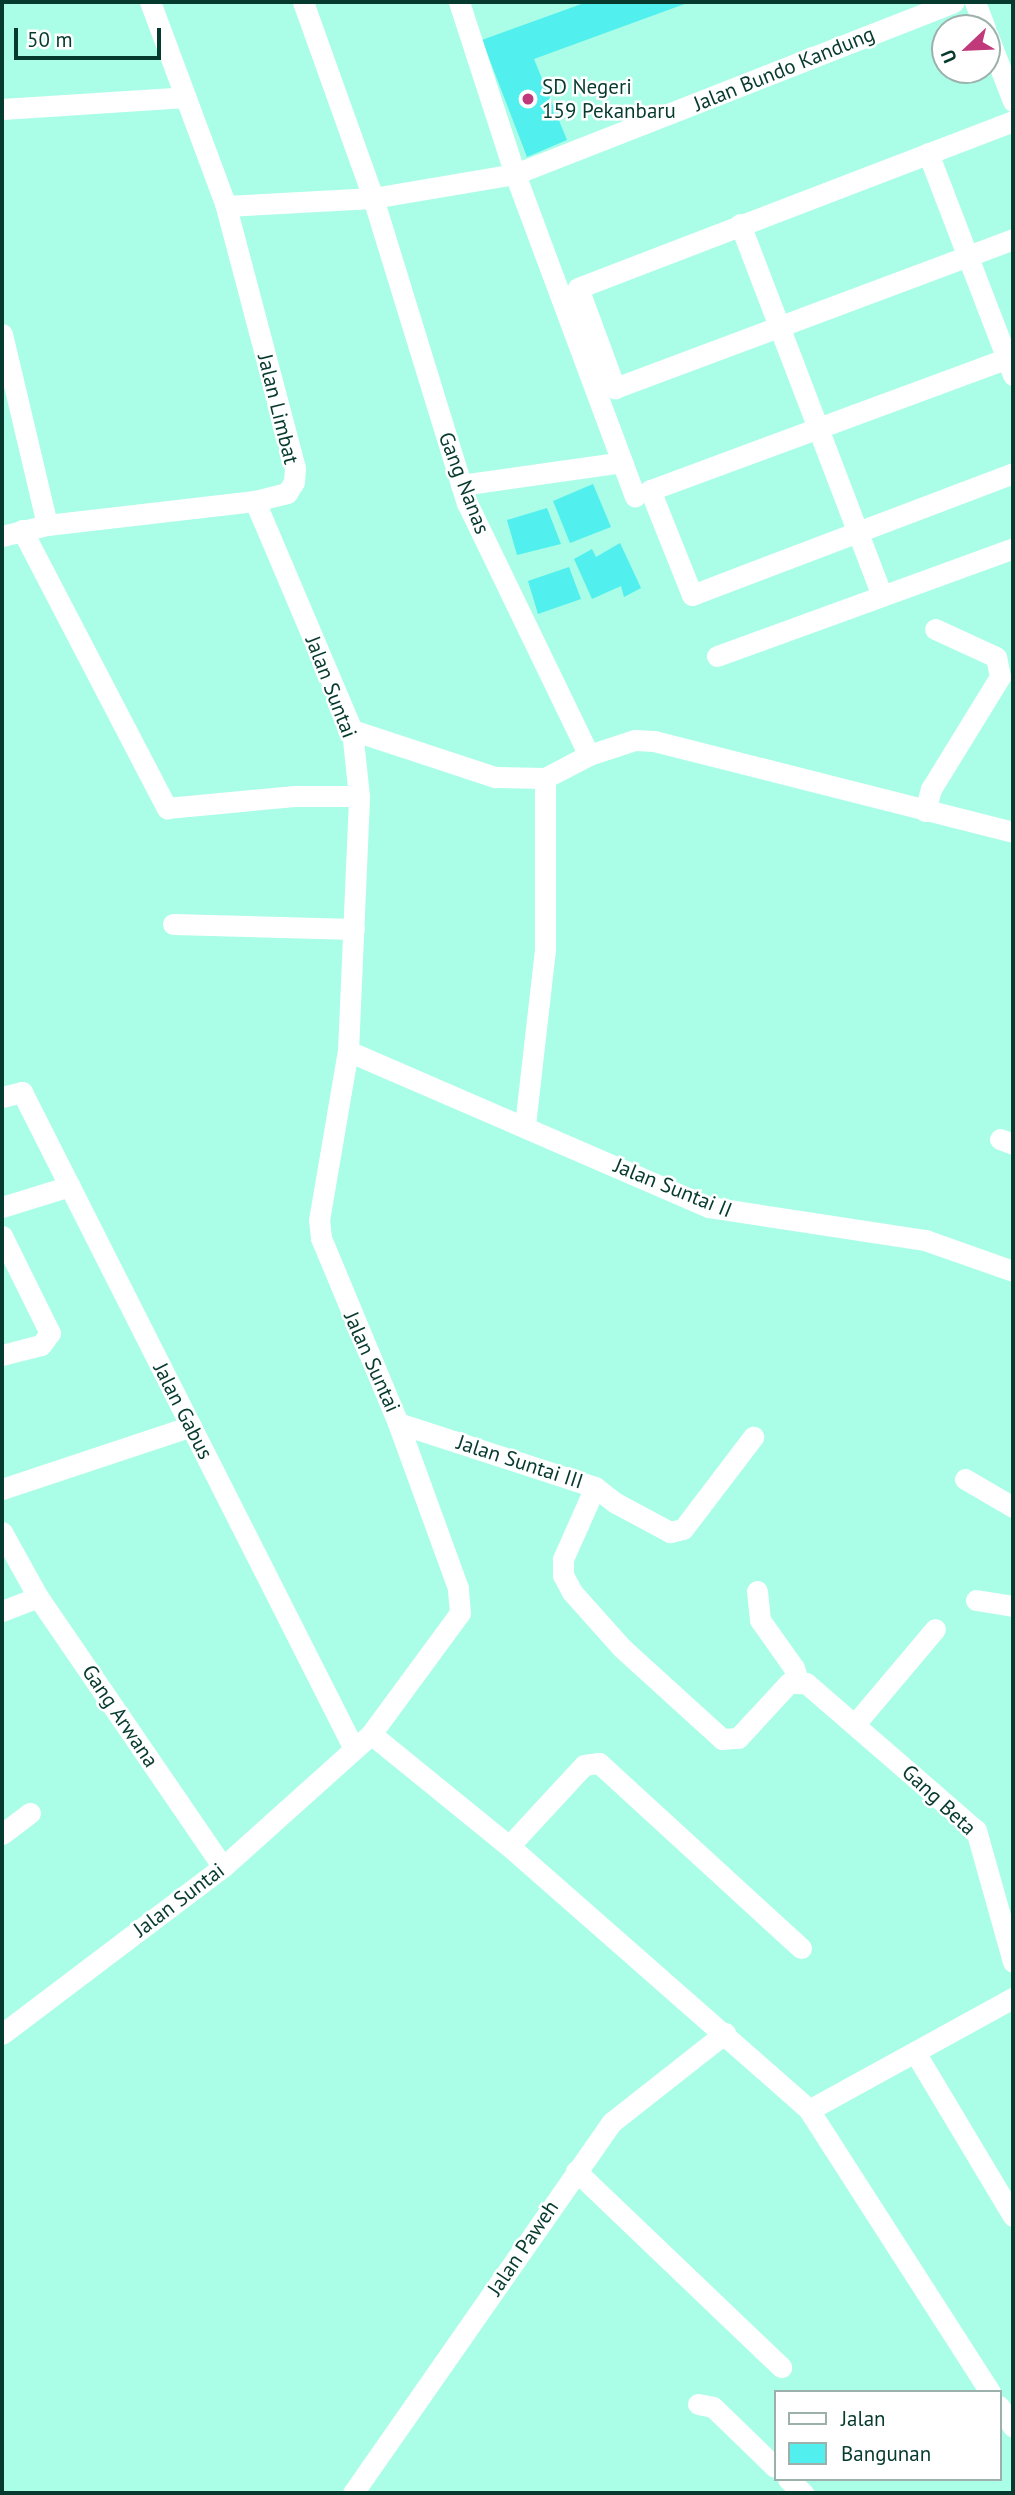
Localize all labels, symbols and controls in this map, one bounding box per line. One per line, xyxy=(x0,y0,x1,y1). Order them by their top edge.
scale bar xyxy=(18,14,164,58)
north arrow xyxy=(931,14,1001,84)
street label: Jalan Bundo Kandung xyxy=(690,21,878,117)
text: 50 m xyxy=(27,26,73,53)
text: U xyxy=(935,46,962,67)
place label: SD Negeri 159 Pekanbaru xyxy=(542,74,676,124)
marker: SD Negeri 159 Pekanbaru xyxy=(520,91,536,107)
street label: Jalan Limbat xyxy=(252,351,304,467)
street label: Gang Nanas xyxy=(433,429,495,537)
street label: Jalan Suntai xyxy=(300,632,362,742)
street label: Jalan Suntai II xyxy=(610,1153,736,1223)
street label: Jalan Suntai xyxy=(339,1308,405,1416)
street label: Jalan Gabus xyxy=(148,1359,218,1463)
street label: Jalan Suntai III xyxy=(454,1430,586,1494)
street label: Gang Arwana xyxy=(76,1660,164,1772)
street label: Gang Beta xyxy=(897,1759,981,1841)
street label: Jalan Suntai xyxy=(129,1858,229,1942)
street label: Jalan Paweh xyxy=(482,2196,564,2300)
legend xyxy=(774,2390,1001,2481)
text: Jalan xyxy=(841,2405,886,2432)
text: Bangunan xyxy=(841,2440,931,2467)

